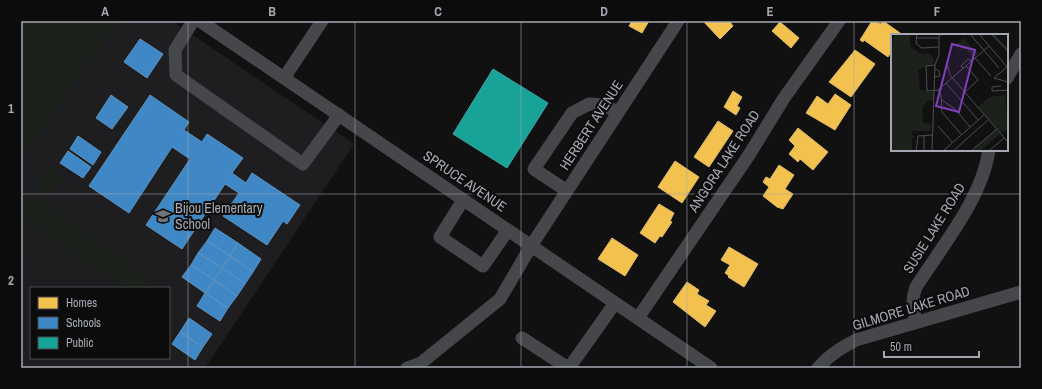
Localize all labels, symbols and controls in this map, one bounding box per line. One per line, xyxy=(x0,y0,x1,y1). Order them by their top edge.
text: A xyxy=(101,3,109,20)
text: B xyxy=(268,3,276,20)
text: C xyxy=(434,3,442,20)
text: D xyxy=(600,3,608,20)
text: E xyxy=(766,3,774,20)
text: F xyxy=(934,3,941,20)
inset map xyxy=(891,34,1008,151)
street label: HERBERT AVENUE xyxy=(555,77,627,173)
text: 1 xyxy=(8,100,14,117)
street label: ANGORA LAKE ROAD xyxy=(684,107,764,216)
street label: SPRUCE AVENUE xyxy=(420,146,510,216)
street label: SUSIE LAKE ROAD xyxy=(899,179,969,277)
place label: Bijou Elementary School xyxy=(175,199,263,233)
school or university icon: Bijou Elementary School xyxy=(154,207,172,225)
text: 2 xyxy=(8,272,14,289)
street label: GILMORE LAKE ROAD xyxy=(850,282,972,334)
legend xyxy=(30,287,170,359)
text: Homes xyxy=(66,295,97,311)
text: Schools xyxy=(66,315,101,331)
scale bar xyxy=(884,333,979,359)
text: Public xyxy=(66,335,93,351)
text: 50 m xyxy=(890,339,912,355)

